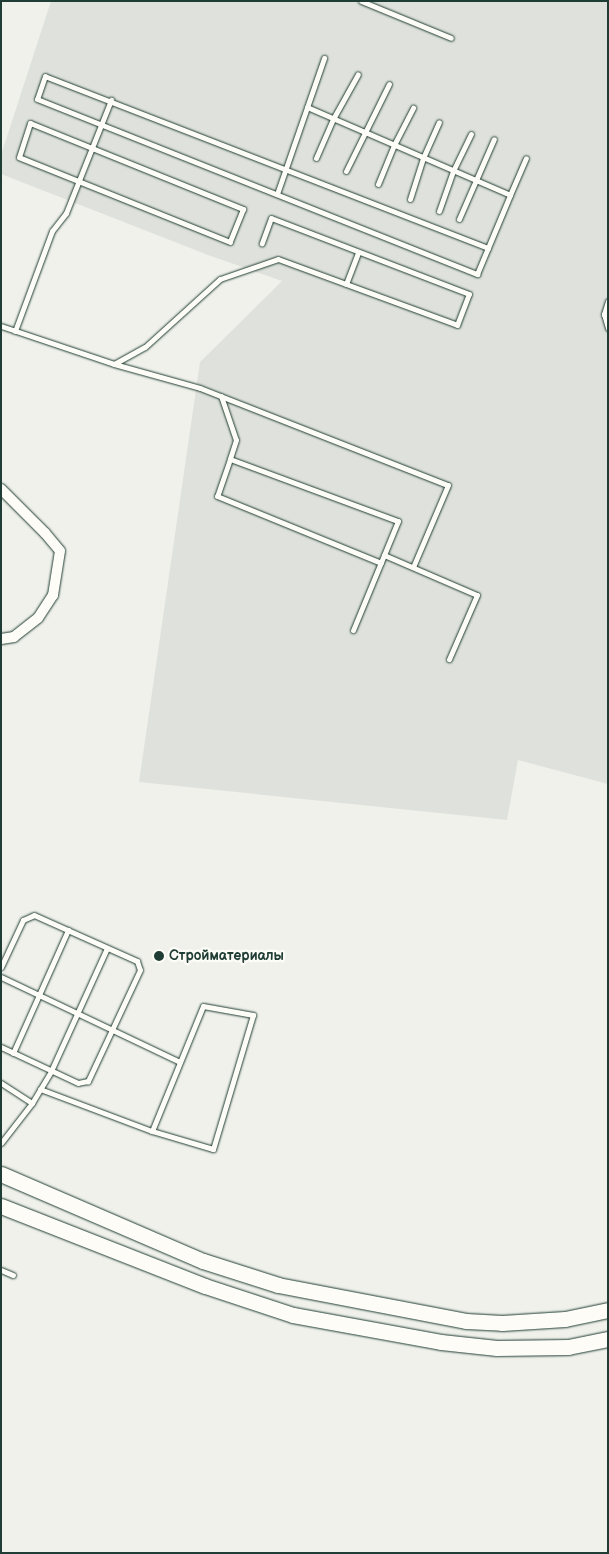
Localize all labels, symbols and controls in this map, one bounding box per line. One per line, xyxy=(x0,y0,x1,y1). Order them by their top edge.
place label: Стройматериалы xyxy=(169,948,284,964)
marker: Стройматериалы xyxy=(153,950,165,962)

